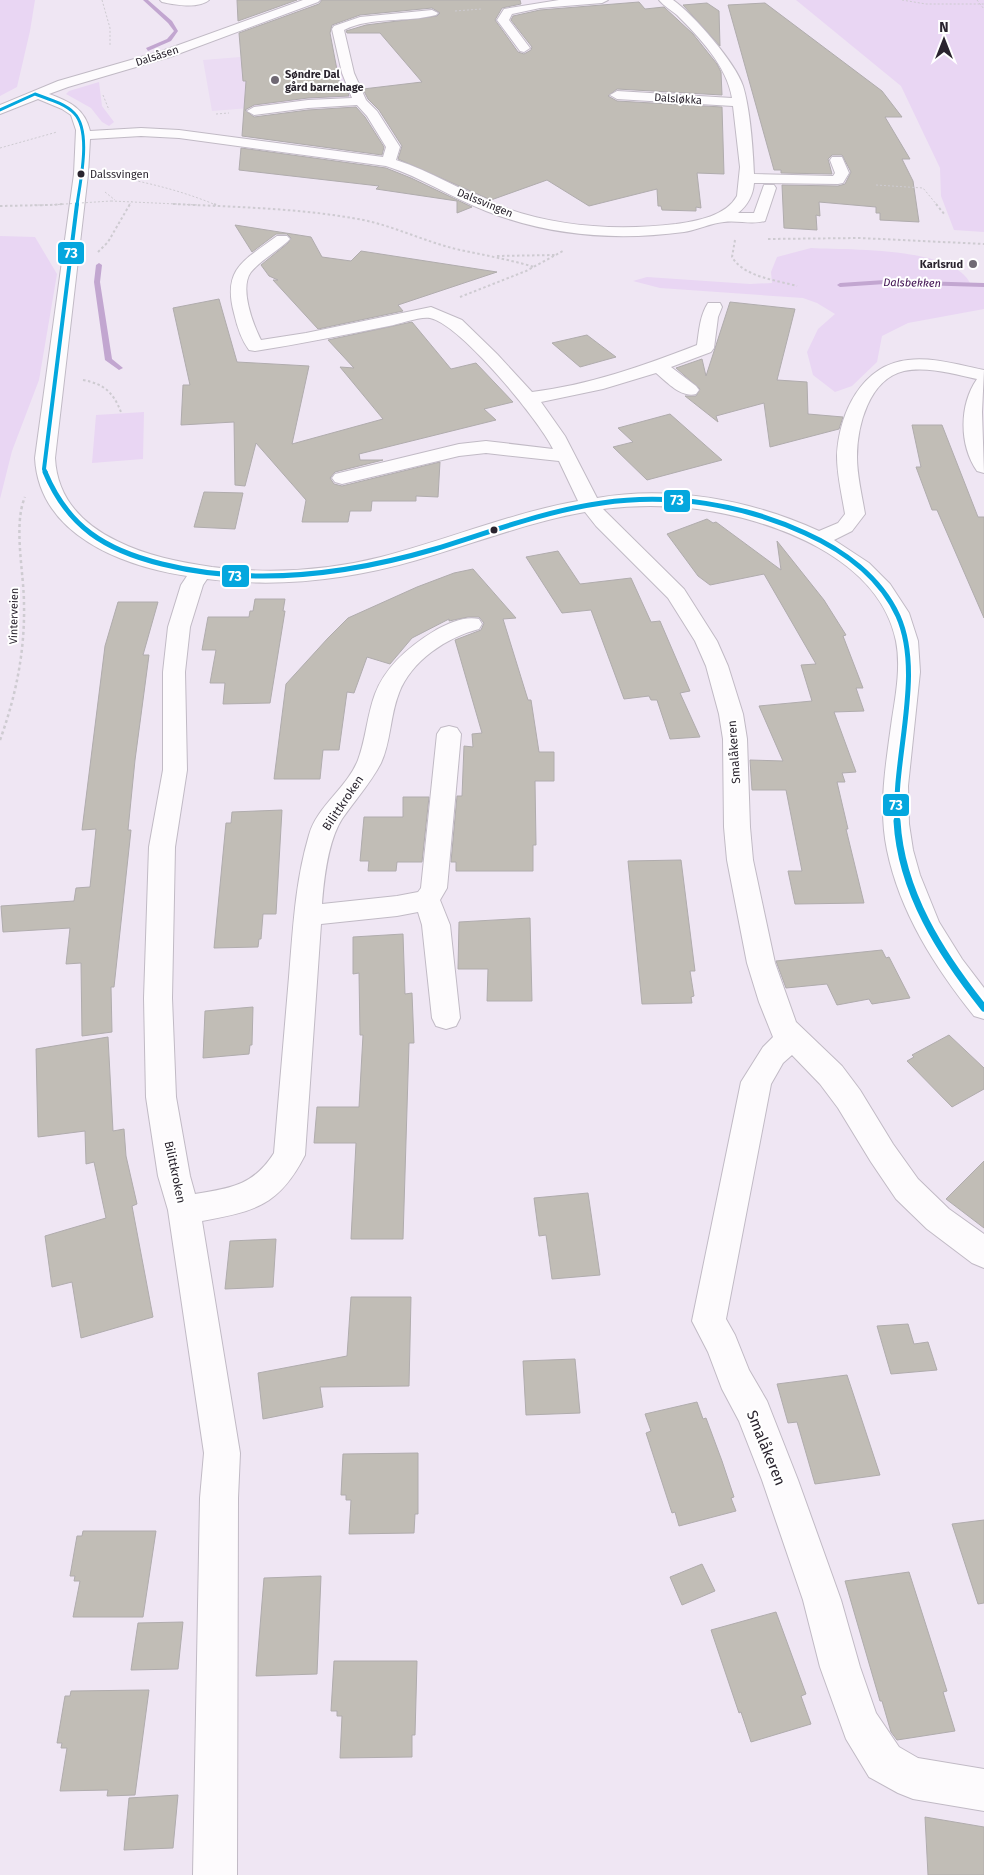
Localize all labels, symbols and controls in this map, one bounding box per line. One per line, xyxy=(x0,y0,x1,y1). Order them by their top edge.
north arrow xyxy=(919,15,969,65)
text: N xyxy=(939,19,949,36)
street label: Dalsåsen xyxy=(134,43,180,69)
place label: Søndre Dal gård barnehage xyxy=(285,68,364,94)
marker: Søndre Dal gård barnehage xyxy=(269,74,281,86)
street label: Dalsløkka xyxy=(654,91,702,107)
place label: Dalssvingen xyxy=(90,168,149,181)
marker: Dalssvingen xyxy=(76,169,86,179)
street label: Dalssvingen xyxy=(455,186,515,220)
line badge: 73 xyxy=(57,241,85,265)
text: 73 xyxy=(64,245,78,262)
place label: Karlsrud xyxy=(920,258,963,271)
marker: Karlsrud xyxy=(967,258,979,270)
water label: Dalsbekken xyxy=(883,276,941,290)
line badge: 73 xyxy=(663,489,691,513)
text: 73 xyxy=(670,492,684,509)
unlabelled marker xyxy=(489,525,499,535)
line badge: 73 xyxy=(221,564,250,588)
text: 73 xyxy=(228,568,242,585)
street label: Vinterveien xyxy=(7,588,21,644)
street label: Smalåkeren xyxy=(725,720,743,784)
street label: Bilittkroken xyxy=(320,773,366,833)
line badge: 73 xyxy=(882,793,910,817)
text: 73 xyxy=(889,797,903,814)
street label: Bilittkroken xyxy=(162,1140,188,1204)
street label: Smalåkeren xyxy=(743,1408,789,1488)

